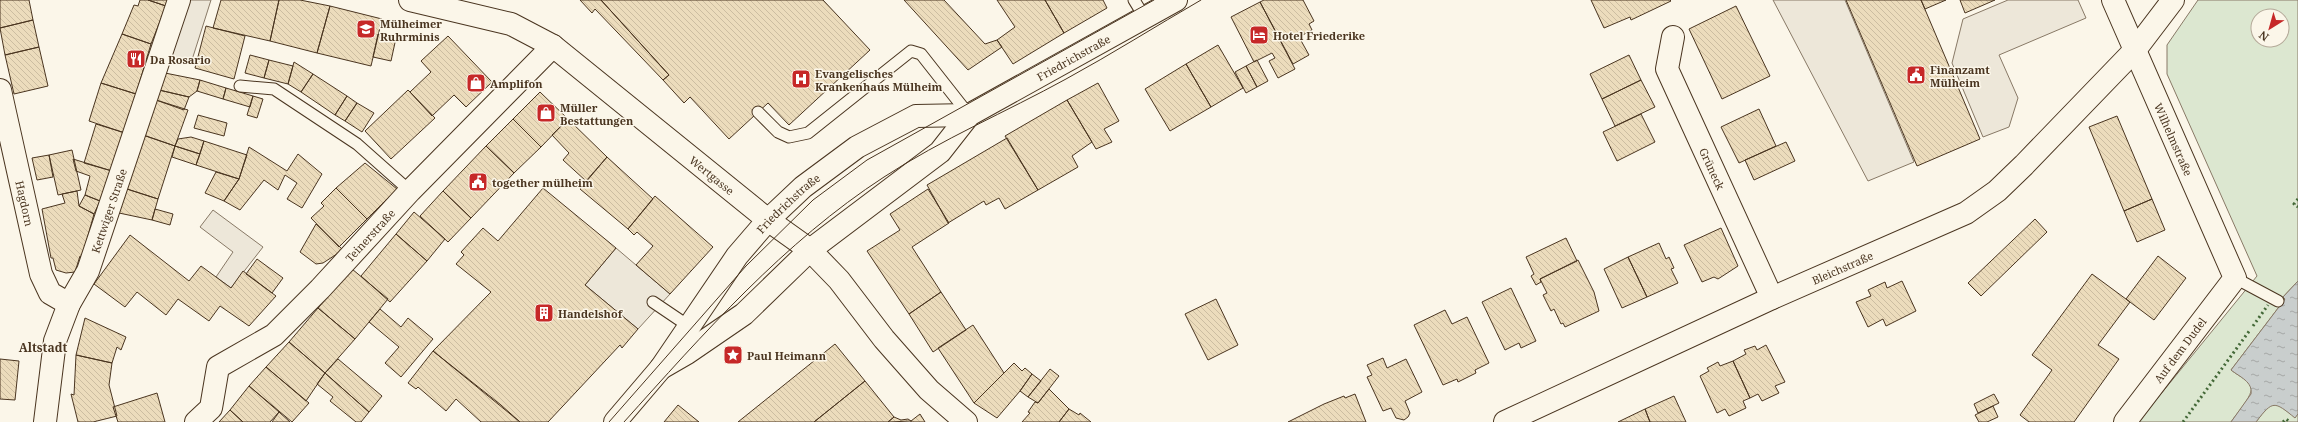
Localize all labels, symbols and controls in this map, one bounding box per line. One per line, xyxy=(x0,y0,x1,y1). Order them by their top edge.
north arrow xyxy=(2250,8,2290,48)
place label: Mülheimer Ruhrminis xyxy=(380,16,442,44)
school or university icon: Mülheimer Ruhrminis xyxy=(355,18,377,40)
hotel icon: Hotel Friederike xyxy=(1248,24,1270,46)
place label: Hotel Friederike xyxy=(1273,28,1365,43)
text: N xyxy=(2255,28,2272,45)
street label: Friedrichstraße xyxy=(1034,31,1113,84)
restaurant icon: Da Rosario xyxy=(125,48,147,70)
place label: Da Rosario xyxy=(150,52,211,67)
place label: Finanzamt Mülheim xyxy=(1930,62,1990,90)
public building icon: Finanzamt Mülheim xyxy=(1905,64,1927,86)
place label: Evangelisches Krankenhaus Mülheim xyxy=(815,66,943,94)
hospital icon: Evangelisches Krankenhaus Mülheim xyxy=(790,68,812,90)
shop icon: Amplifon xyxy=(465,72,487,94)
place label: Amplifon xyxy=(490,76,543,91)
place label: Müller Bestattungen xyxy=(560,100,634,128)
street label: Wilhelmstraße xyxy=(2151,100,2197,178)
shop icon: Müller Bestattungen xyxy=(535,102,557,124)
street label: Grüneck xyxy=(1696,145,1729,193)
street label: Wertgasse xyxy=(687,152,738,198)
street label: Kettwiger Straße xyxy=(87,166,129,255)
street label: Friedrichstraße xyxy=(753,170,823,236)
public building icon: together mülheim xyxy=(467,171,489,193)
place label: together mülheim xyxy=(492,175,593,190)
street label: Hagdorn xyxy=(13,179,38,227)
street label: Teinerstraße xyxy=(341,205,398,265)
street label: Bleichstraße xyxy=(1809,247,1875,287)
building icon: Handelshof xyxy=(533,302,555,324)
place label: Handelshof xyxy=(558,306,624,321)
street label: Auf dem Dudel xyxy=(2150,314,2210,386)
district label: Altstadt xyxy=(19,339,67,356)
place icon: Paul Heimann xyxy=(722,344,744,366)
place label: Paul Heimann xyxy=(747,348,827,363)

